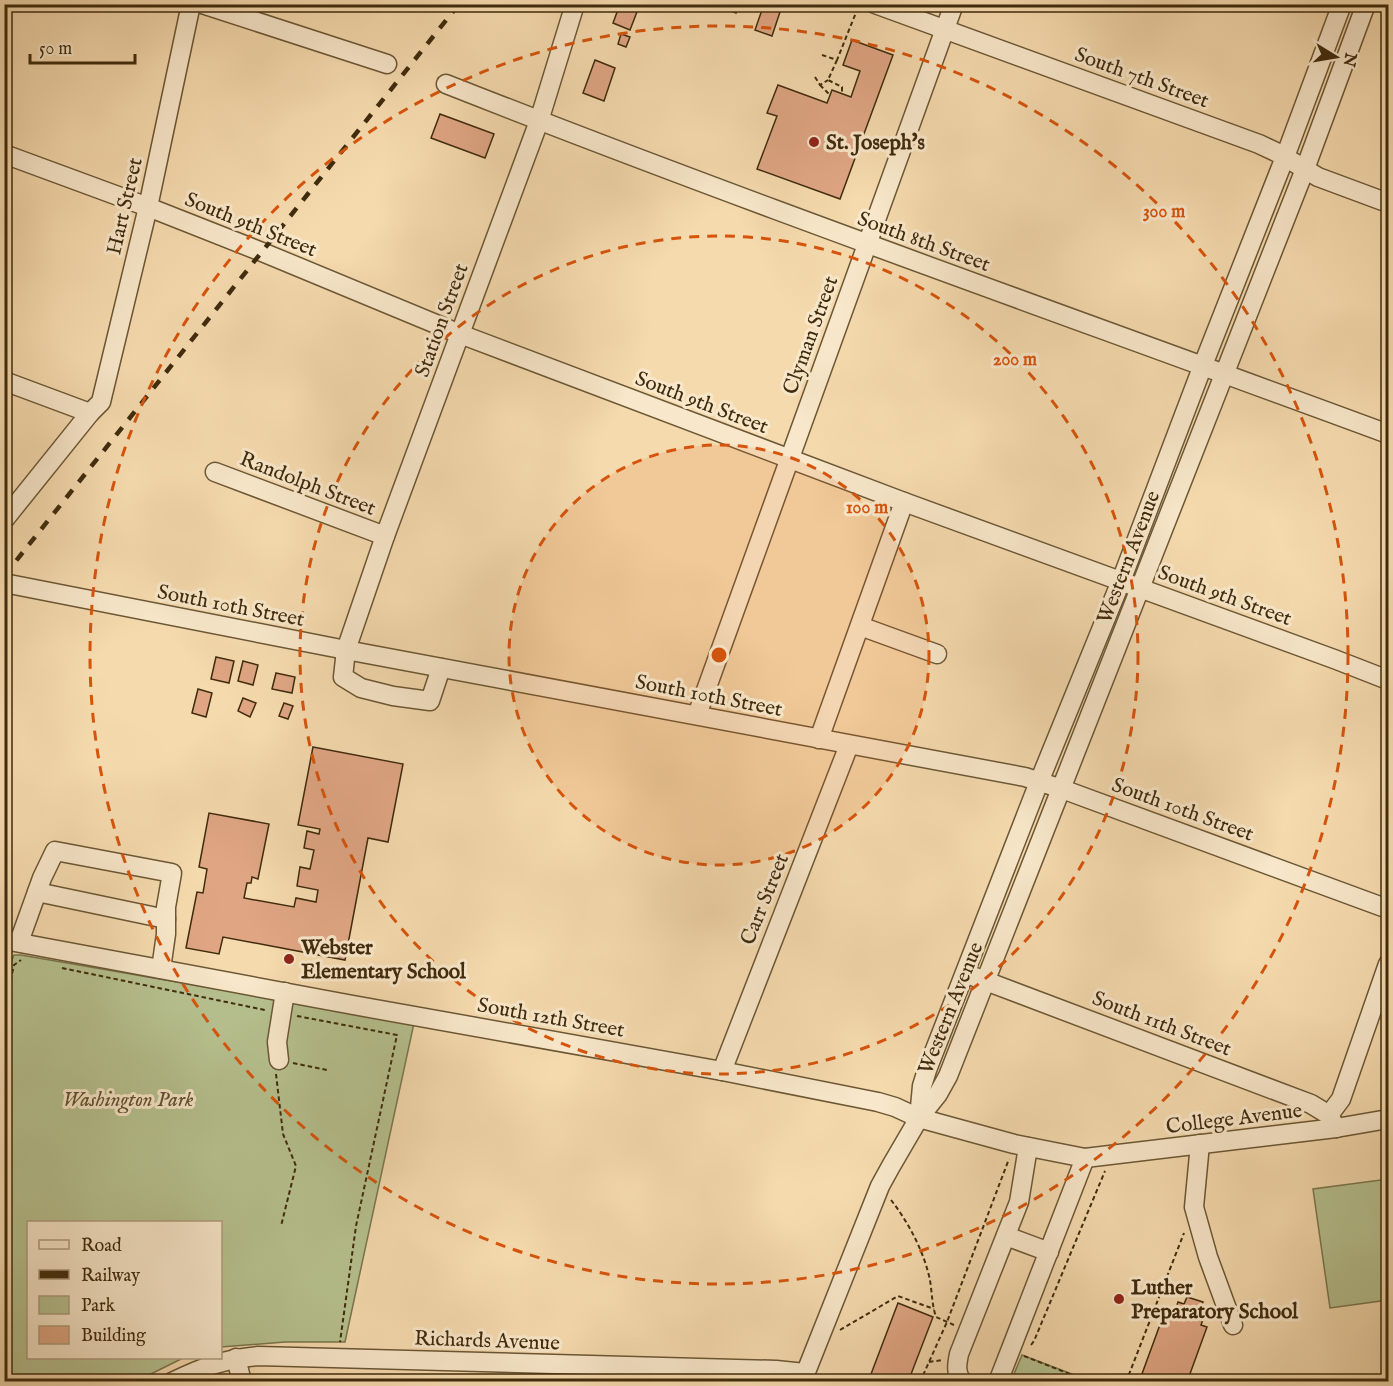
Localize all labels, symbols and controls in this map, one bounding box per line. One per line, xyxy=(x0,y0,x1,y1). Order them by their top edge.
scale bar xyxy=(30,27,135,65)
north arrow xyxy=(1306,27,1366,87)
text: 50 m xyxy=(39,38,72,61)
street label: South 7th Street xyxy=(1071,42,1212,115)
text: N xyxy=(1338,50,1360,68)
place label: St. Joseph's xyxy=(826,130,925,157)
marker: St. Joseph's xyxy=(807,135,821,149)
street label: Hart Street xyxy=(101,155,150,258)
street label: South 9th Street xyxy=(180,187,320,264)
text: 300 m xyxy=(1143,201,1185,224)
street label: South 8th Street xyxy=(853,206,994,279)
street label: Station Street xyxy=(409,260,475,381)
street label: Clyman Street xyxy=(778,273,845,398)
text: 200 m xyxy=(993,349,1037,372)
street label: South 9th Street xyxy=(631,366,772,441)
street label: Randolph Street xyxy=(236,446,379,523)
street label: Western Avenue xyxy=(1092,487,1167,628)
text: 100 m xyxy=(846,497,888,520)
street label: South 9th Street xyxy=(1154,560,1295,633)
street label: South 10th Street xyxy=(155,579,306,634)
centre of rings xyxy=(709,645,729,665)
street label: South 10th Street xyxy=(633,669,784,724)
street label: South 10th Street xyxy=(1108,772,1257,849)
street label: Carr Street xyxy=(735,850,796,949)
place label: Webster Elementary School xyxy=(300,935,467,986)
street label: Western Avenue xyxy=(913,938,990,1079)
marker: Webster Elementary School xyxy=(282,952,296,966)
street label: South 11th Street xyxy=(1088,986,1235,1063)
street label: South 12th Street xyxy=(475,992,626,1045)
park label: Washington Park xyxy=(63,1087,194,1114)
street label: College Avenue xyxy=(1165,1098,1304,1141)
legend xyxy=(27,1221,222,1359)
text: Road xyxy=(81,1235,122,1258)
text: Railway xyxy=(81,1265,140,1288)
place label: Luther Preparatory School xyxy=(1131,1275,1299,1326)
marker: Luther Preparatory School xyxy=(1112,1292,1126,1306)
text: Park xyxy=(81,1295,116,1318)
text: Building xyxy=(81,1325,146,1348)
street label: Richards Avenue xyxy=(414,1325,561,1358)

